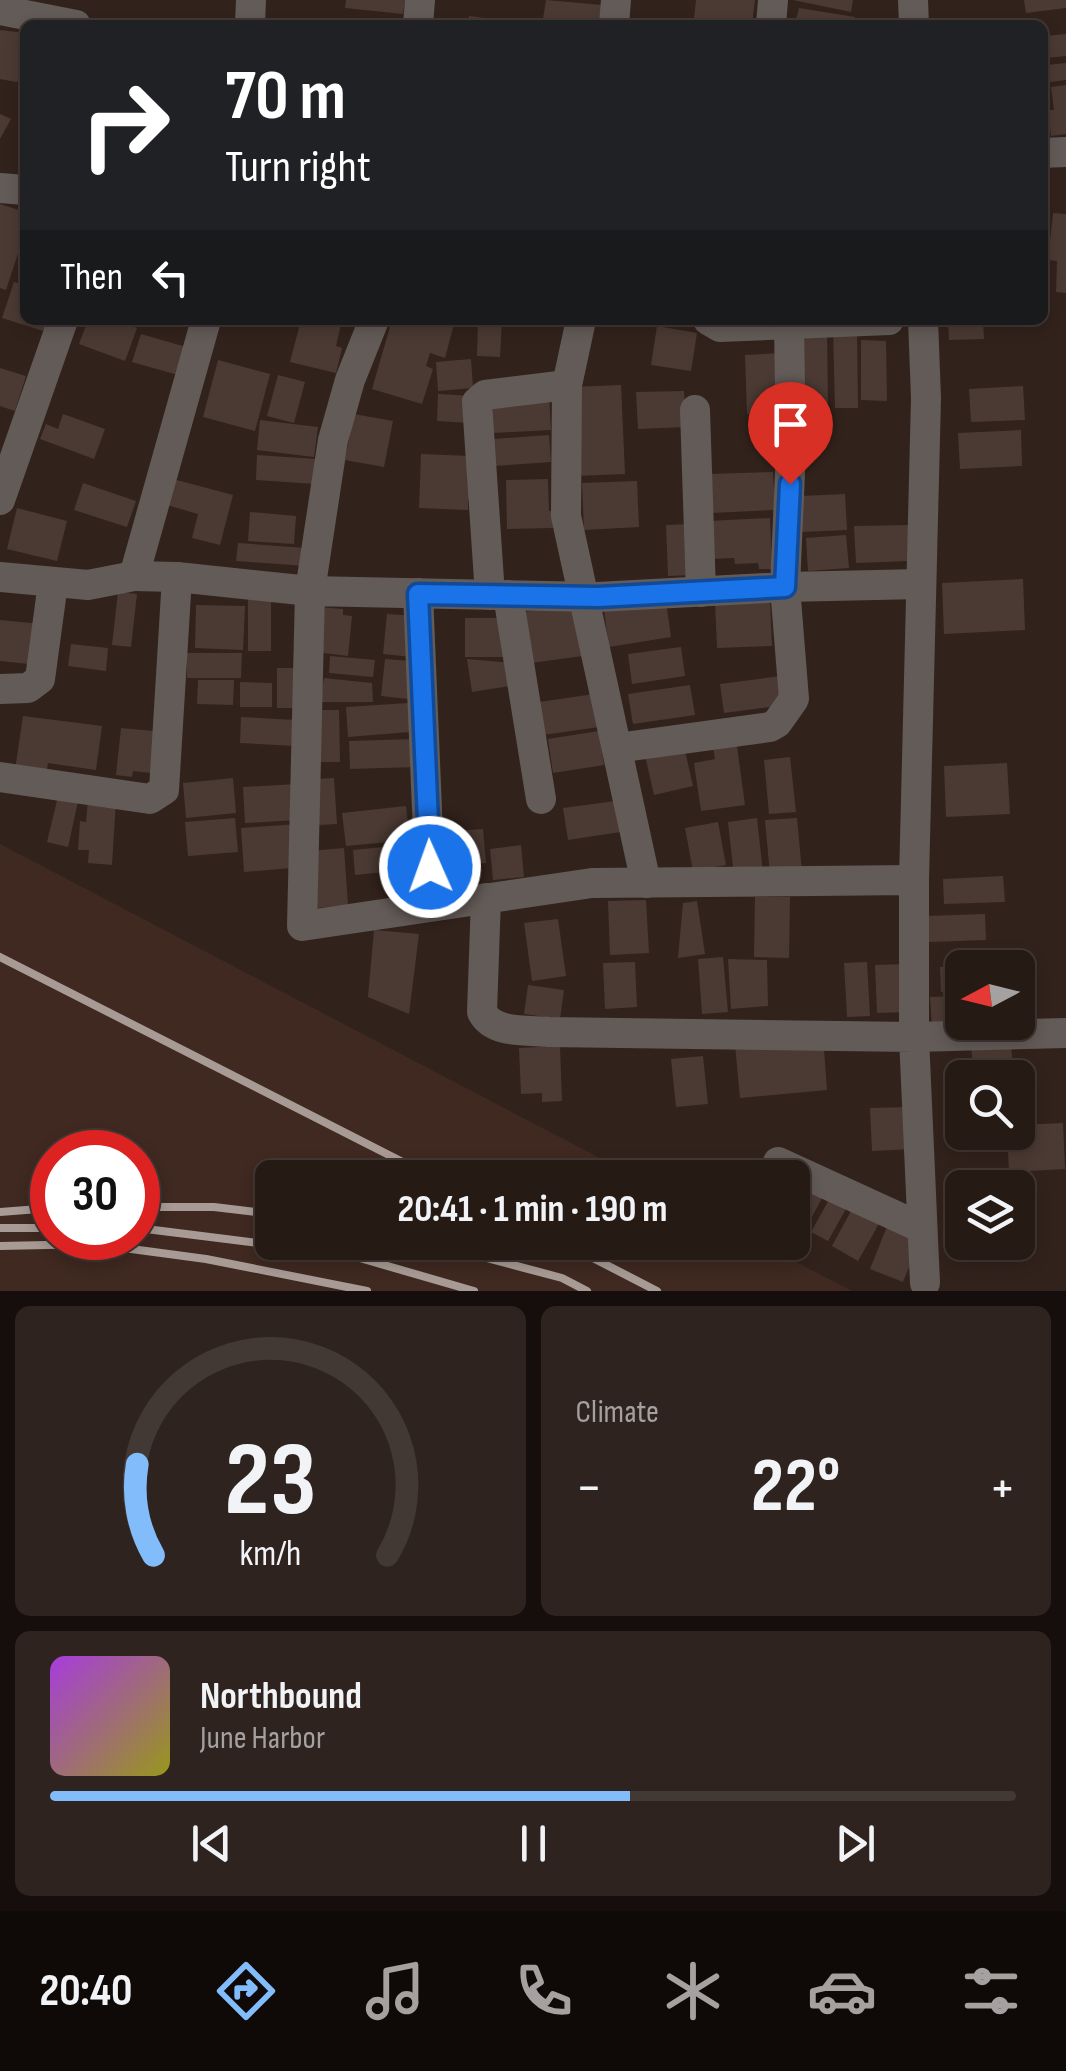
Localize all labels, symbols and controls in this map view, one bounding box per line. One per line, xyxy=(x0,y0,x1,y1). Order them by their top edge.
text: 70 m xyxy=(225,55,346,139)
icon: right xyxy=(60,60,190,190)
text: Turn right xyxy=(225,140,371,195)
icon: left xyxy=(143,250,198,305)
text: Then xyxy=(60,255,123,300)
pin xyxy=(748,382,833,485)
icon: arrive xyxy=(763,397,818,452)
position arrow xyxy=(378,815,482,919)
north arrow xyxy=(945,950,1035,1040)
map controls xyxy=(945,950,1035,1260)
button: search xyxy=(945,1060,1035,1150)
speed limit sign: 30 xyxy=(30,1130,160,1260)
button: layers xyxy=(945,1170,1035,1260)
text: 20:41 · 1 min · 190 m xyxy=(398,1187,668,1232)
text: Climate xyxy=(576,1393,659,1432)
text: 23 xyxy=(224,1419,316,1544)
text: 22° xyxy=(751,1442,840,1533)
text: − xyxy=(576,1455,602,1522)
text: + xyxy=(989,1455,1016,1522)
text: km/h xyxy=(239,1533,301,1576)
text: Northbound xyxy=(200,1674,362,1719)
text: June Harbor xyxy=(200,1719,325,1758)
icon: previous xyxy=(184,1816,239,1871)
icon: pause xyxy=(506,1816,561,1871)
icon: next xyxy=(828,1816,883,1871)
icon: directions xyxy=(211,1956,281,2026)
icon: music xyxy=(360,1956,430,2026)
icon: phone xyxy=(509,1956,579,2026)
icon: climate xyxy=(658,1956,728,2026)
icon: car xyxy=(807,1956,877,2026)
icon: filters xyxy=(956,1956,1026,2026)
text: 20:40 xyxy=(40,1964,132,2019)

